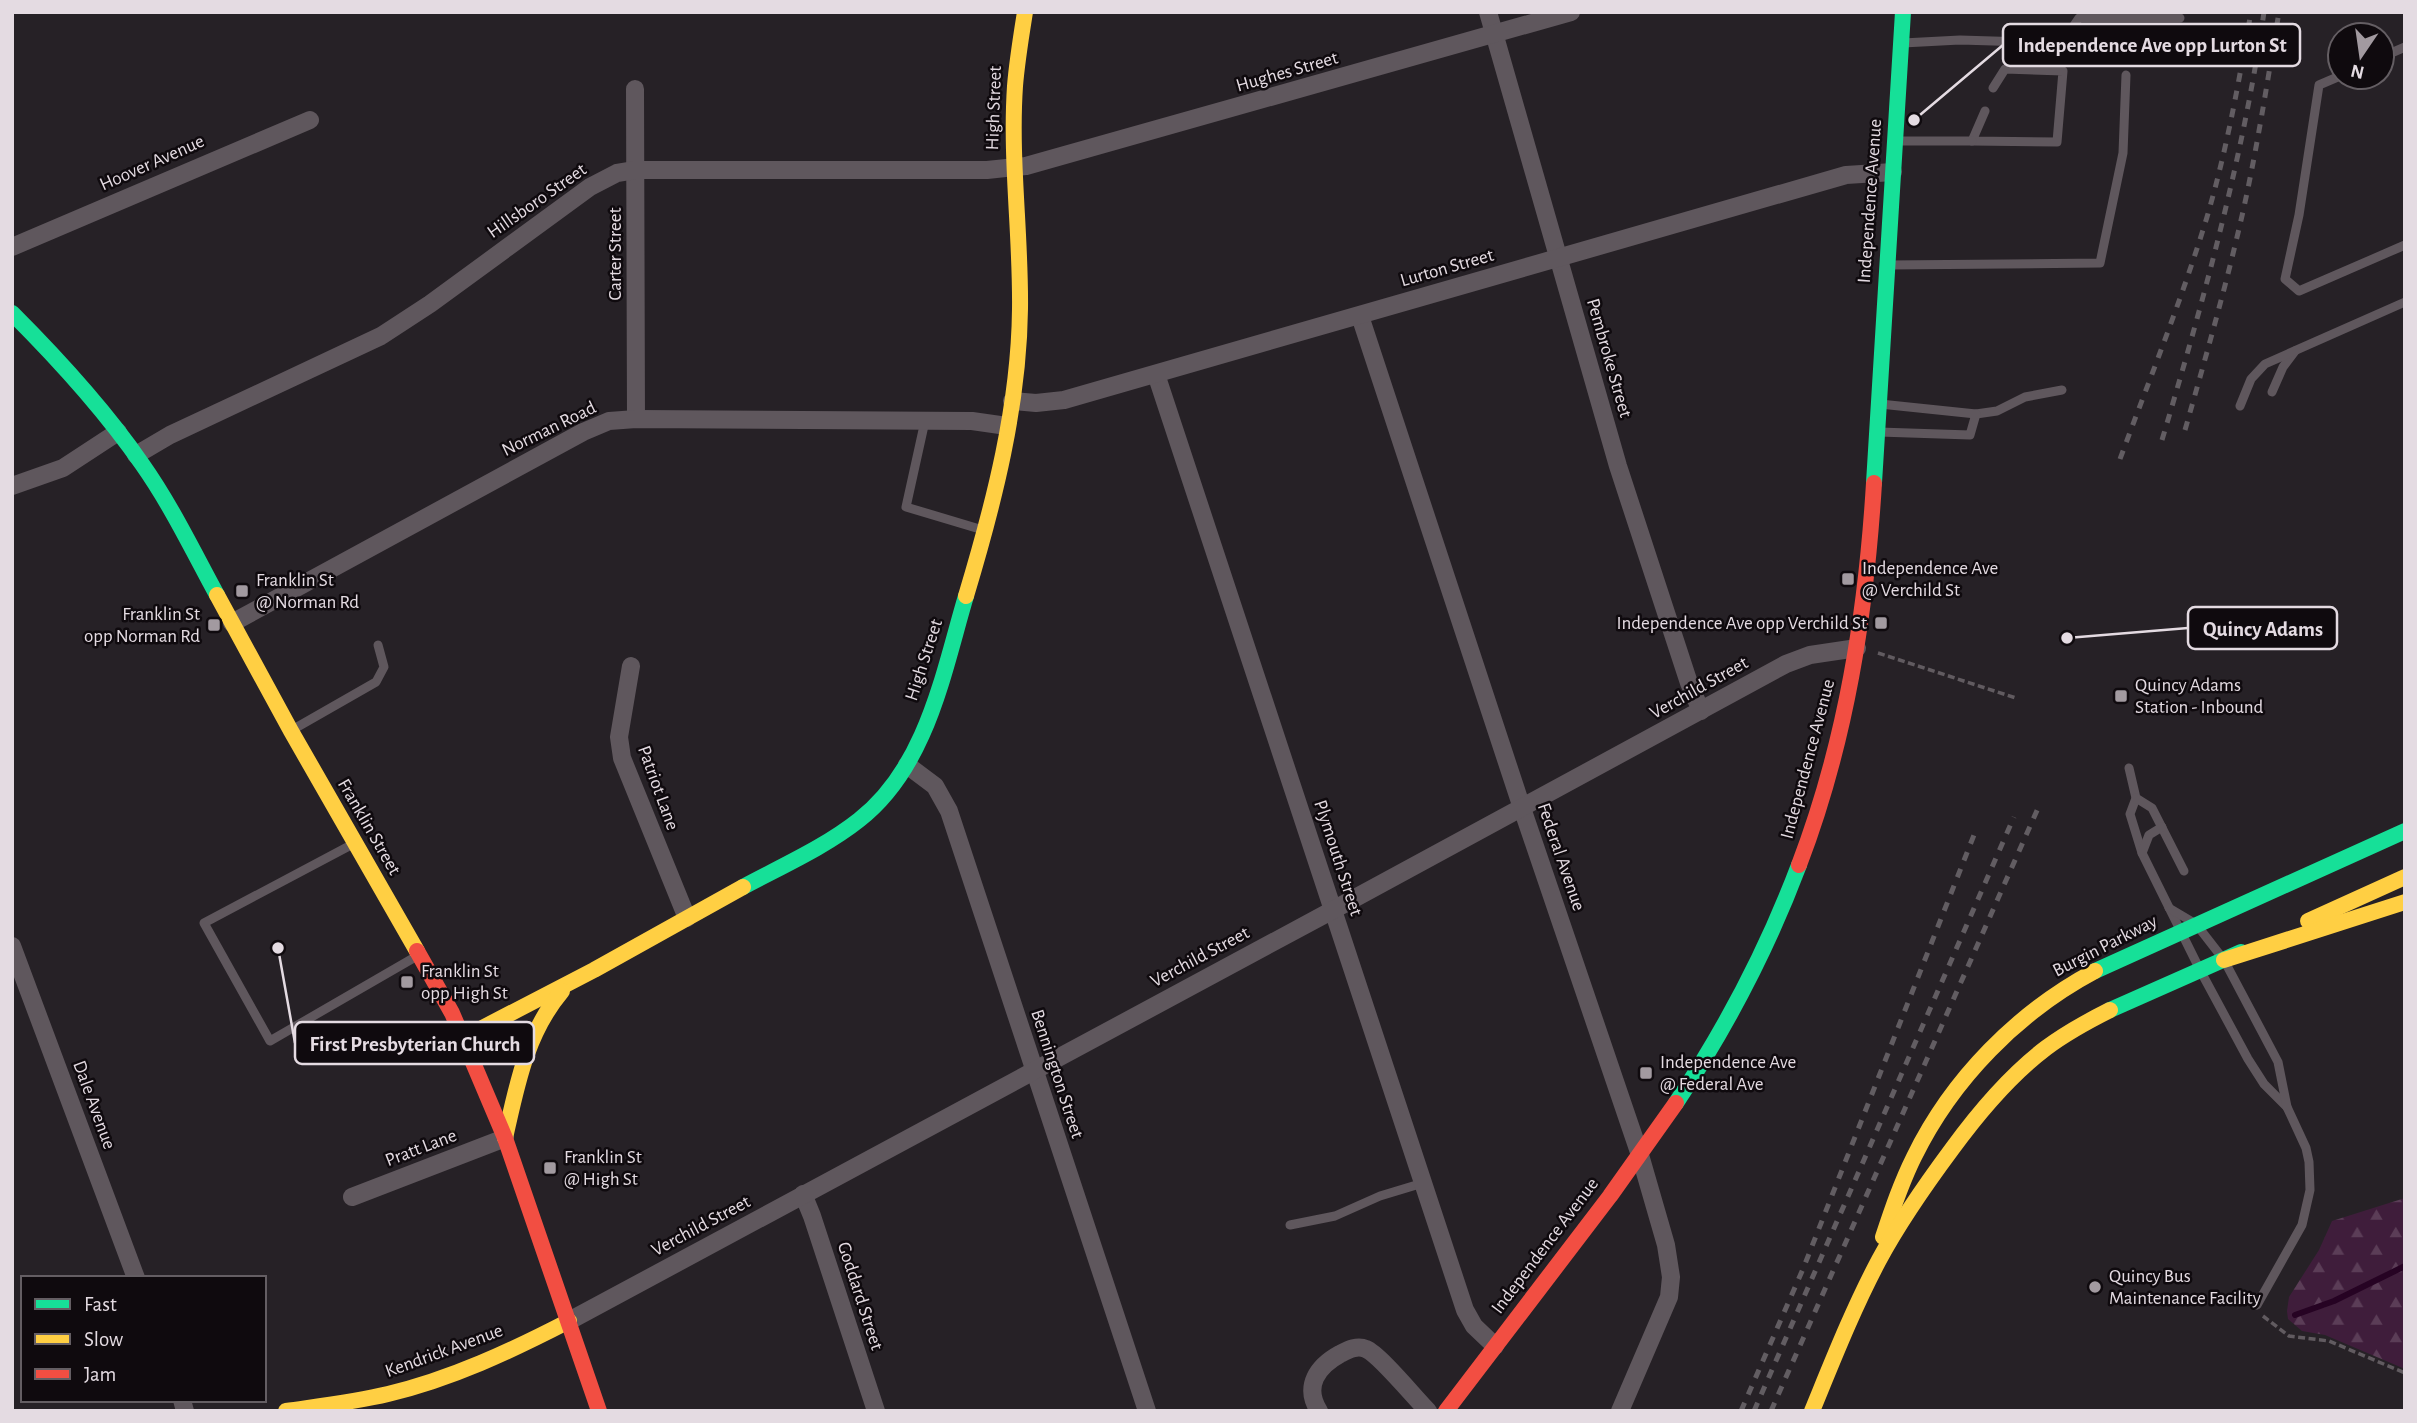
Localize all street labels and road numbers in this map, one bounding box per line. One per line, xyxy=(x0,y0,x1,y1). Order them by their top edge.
street label: Hughes Street xyxy=(1234,48,1340,96)
street label: High Street xyxy=(983,65,1005,151)
street label: Independence Avenue xyxy=(1855,118,1885,284)
street label: Hoover Avenue xyxy=(97,132,207,194)
street label: Hillsboro Street xyxy=(484,160,590,242)
street label: Carter Street xyxy=(606,207,625,301)
street label: Lurton Street xyxy=(1398,246,1496,290)
street label: Pembroke Street xyxy=(1583,296,1635,420)
street label: Norman Road xyxy=(499,398,599,460)
street label: High Street xyxy=(902,617,946,703)
street label: Verchild Street xyxy=(1647,653,1751,723)
street label: Independence Avenue xyxy=(1778,677,1838,841)
street label: Patriot Lane xyxy=(634,743,682,833)
street label: Franklin Street xyxy=(334,776,404,878)
street label: Plymouth Street xyxy=(1310,798,1366,918)
street label: Federal Avenue xyxy=(1534,801,1588,913)
street label: Burgin Parkway xyxy=(2050,912,2160,980)
street label: Verchild Street xyxy=(1147,923,1253,991)
street label: Bennington Street xyxy=(1027,1007,1087,1141)
street label: Dale Avenue xyxy=(69,1058,119,1152)
street label: Pratt Lane xyxy=(383,1126,459,1170)
street label: Independence Avenue xyxy=(1488,1175,1602,1317)
street label: Verchild Street xyxy=(648,1192,754,1260)
street label: Goddard Street xyxy=(834,1240,886,1352)
street label: Kendrick Avenue xyxy=(383,1321,505,1381)

